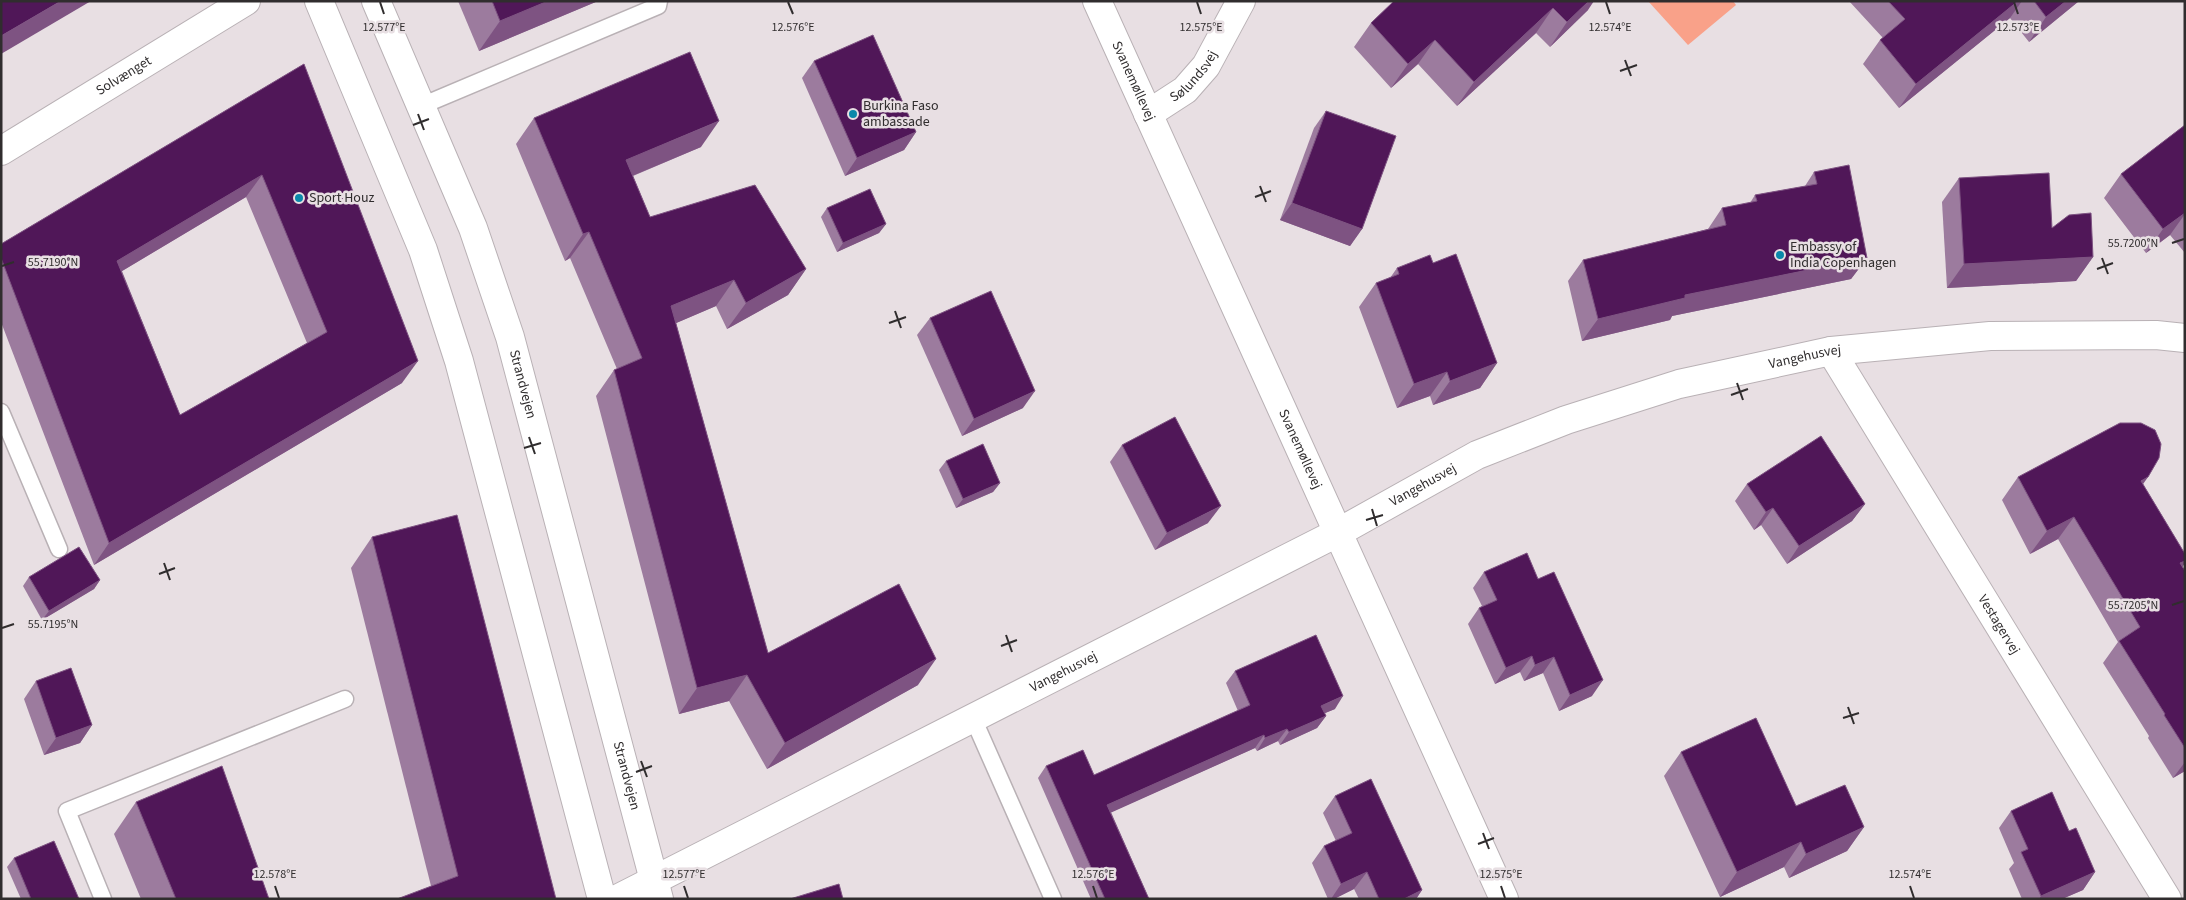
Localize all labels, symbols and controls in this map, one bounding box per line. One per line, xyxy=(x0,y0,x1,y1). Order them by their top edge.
text: 12.577°E xyxy=(362,19,406,36)
text: 12.576°E xyxy=(771,19,815,36)
text: 12.575°E xyxy=(1179,19,1223,36)
text: 12.574°E xyxy=(1588,19,1632,36)
text: 12.573°E xyxy=(1996,19,2040,36)
street label: Svanemøllevej xyxy=(1107,38,1160,124)
street label: Sølundsvej xyxy=(1166,47,1223,107)
street label: Solvænget xyxy=(92,51,156,101)
place label: Burkina Faso ambassade xyxy=(863,96,939,132)
marker: Burkina Faso ambassade xyxy=(847,108,859,120)
place label: Sport Houz xyxy=(309,188,375,208)
marker: Sport Houz xyxy=(293,192,305,204)
text: 55.7200°N xyxy=(2108,235,2158,252)
place label: Embassy of India Copenhagen xyxy=(1790,237,1897,273)
marker: Embassy of India Copenhagen xyxy=(1774,249,1786,261)
text: 55.7190°N xyxy=(28,254,78,271)
street label: Vangehusvej xyxy=(1767,340,1842,374)
street label: Strandvejen xyxy=(504,348,541,421)
street label: Svanemøllevej xyxy=(1273,406,1327,492)
street label: Vangehusvej xyxy=(1386,459,1460,512)
street label: Vestagervej xyxy=(1973,591,2025,658)
text: 55.7205°N xyxy=(2108,597,2158,614)
text: 55.7195°N xyxy=(28,616,78,633)
street label: Vangehusvej xyxy=(1026,646,1101,698)
street label: Strandvejen xyxy=(608,739,645,813)
text: 12.578°E xyxy=(253,866,297,883)
text: 12.577°E xyxy=(662,866,706,883)
text: 12.576°E xyxy=(1071,866,1115,883)
text: 12.575°E xyxy=(1479,866,1523,883)
text: 12.574°E xyxy=(1888,866,1932,883)

